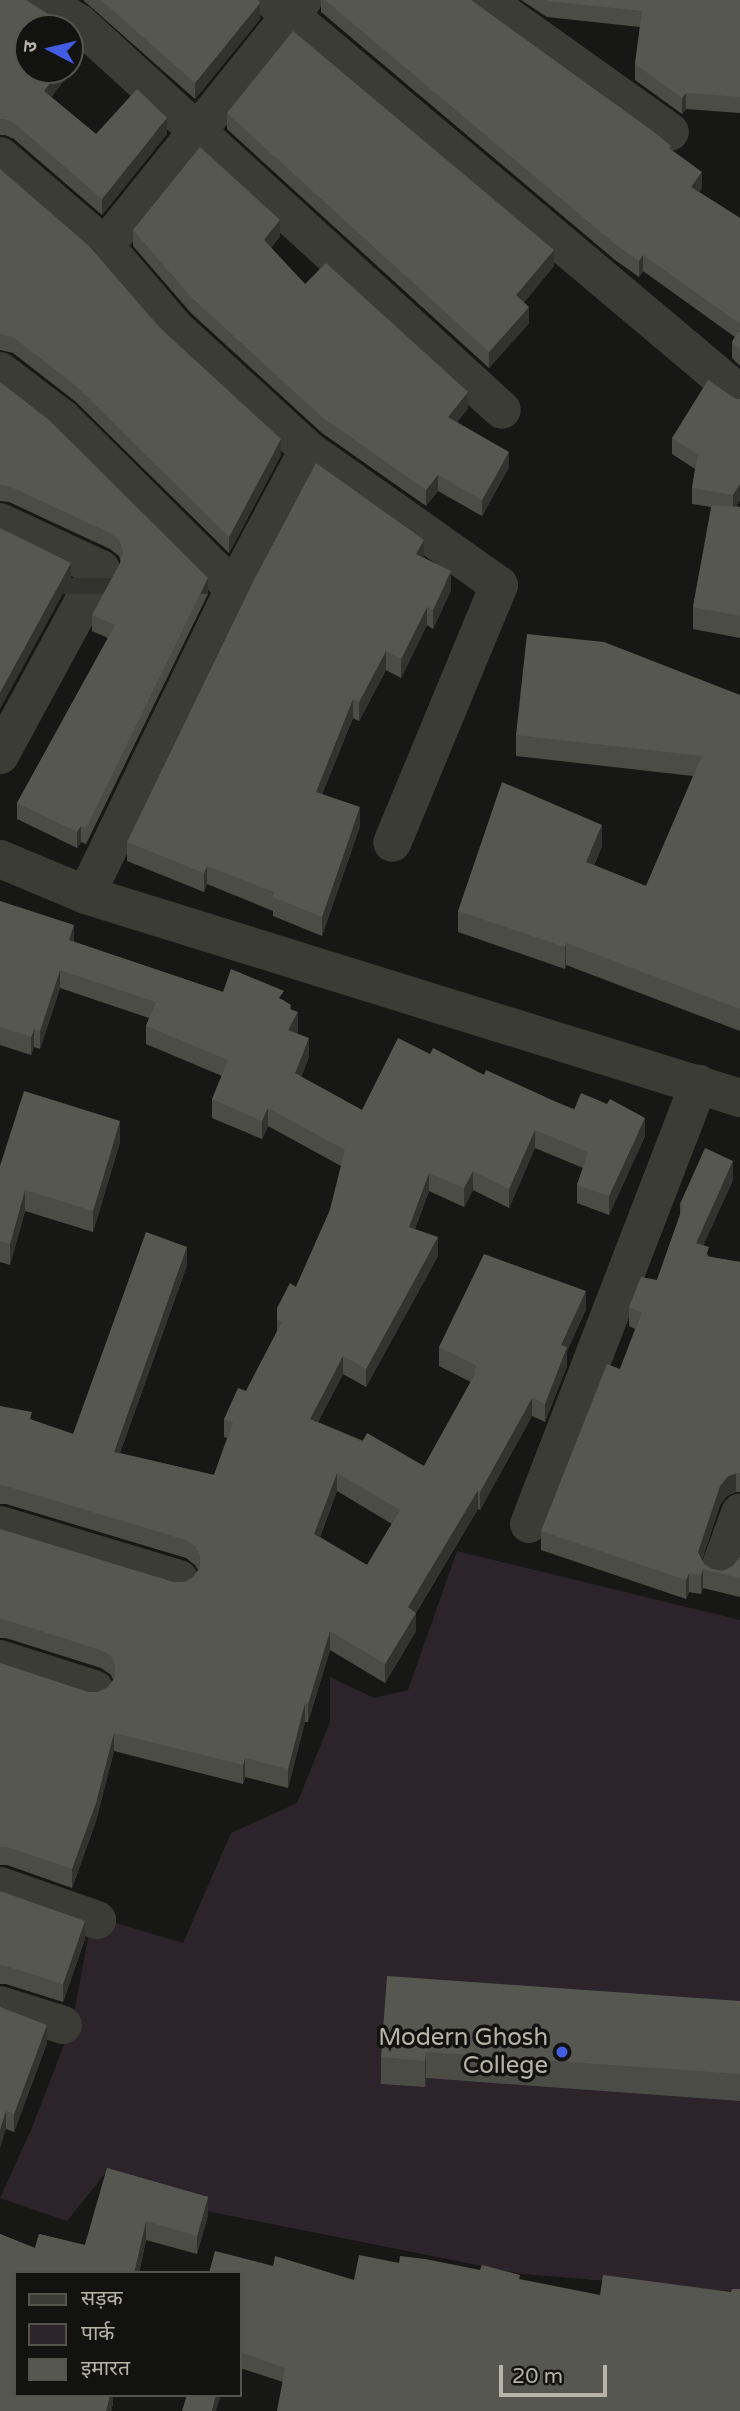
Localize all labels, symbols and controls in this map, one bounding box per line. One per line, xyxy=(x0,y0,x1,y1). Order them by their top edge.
north arrow xyxy=(14,14,84,84)
text: उ xyxy=(19,40,42,54)
place label: Modern Ghosh College xyxy=(378,2024,548,2080)
marker: Modern Ghosh College xyxy=(554,2044,570,2060)
legend xyxy=(14,2271,242,2397)
text: सड़क xyxy=(81,2286,123,2311)
text: पार्क xyxy=(81,2321,115,2346)
scale bar xyxy=(502,2352,610,2396)
text: इमारत xyxy=(81,2356,130,2381)
text: 20 m xyxy=(512,2364,563,2389)

